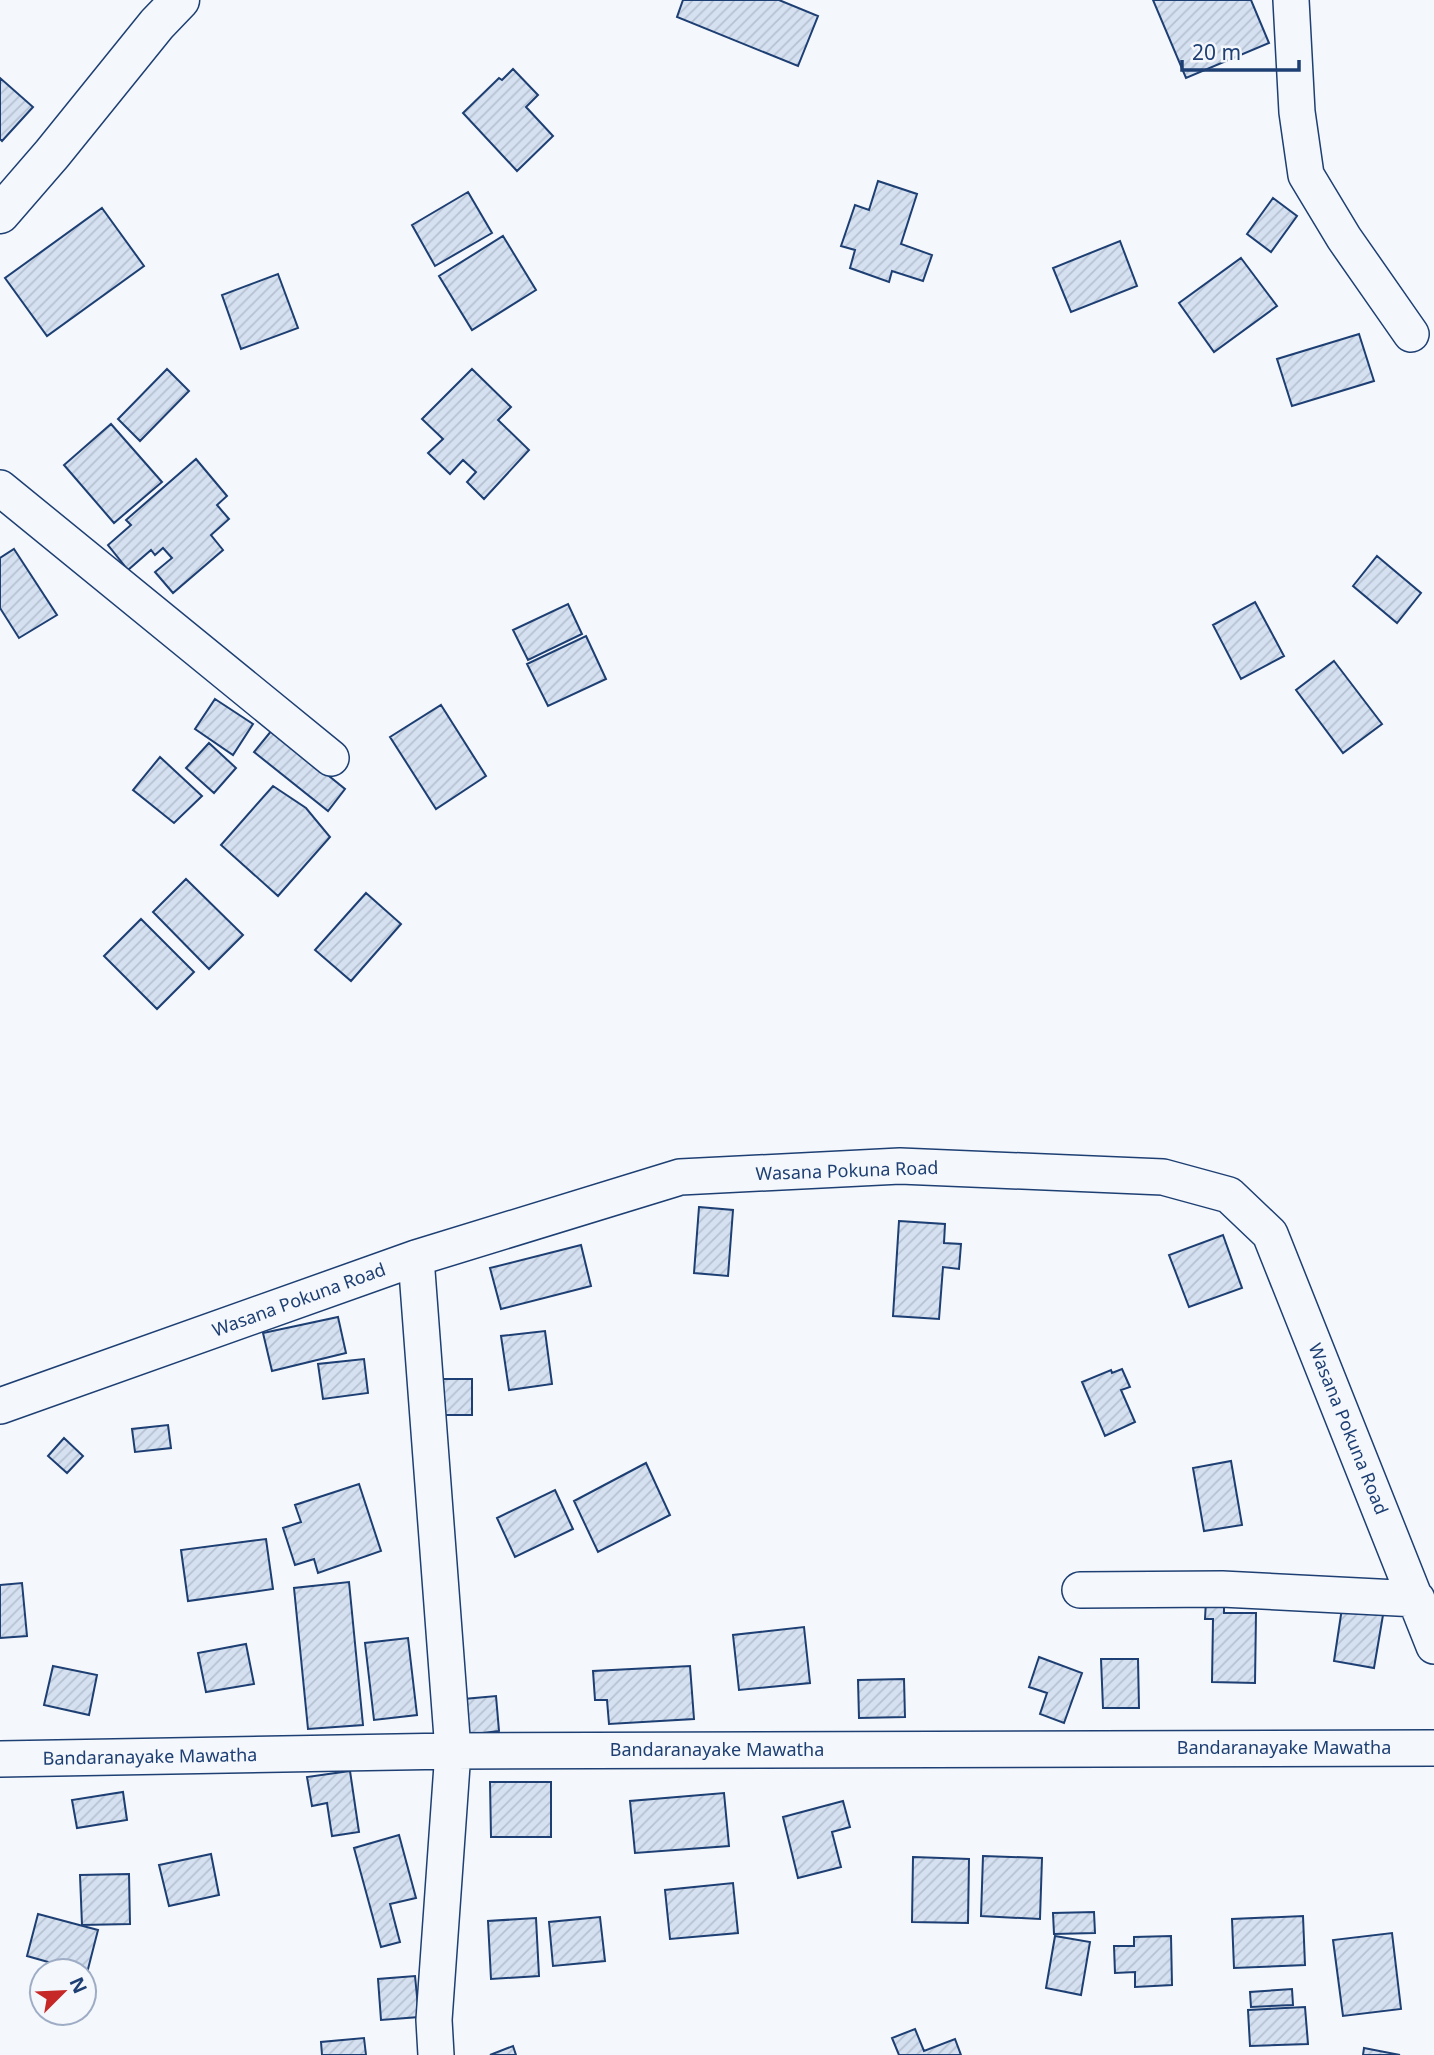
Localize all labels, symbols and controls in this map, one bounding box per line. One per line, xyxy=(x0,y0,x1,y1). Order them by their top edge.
scale bar xyxy=(1182,28,1299,72)
text: 20 m xyxy=(1192,38,1241,66)
street label: Wasana Pokuna Road xyxy=(755,1155,939,1185)
street label: Wasana Pokuna Road xyxy=(209,1257,389,1342)
street label: Wasana Pokuna Road xyxy=(1304,1339,1394,1518)
street label: Bandaranayake Mawatha xyxy=(1177,1735,1391,1759)
street label: Bandaranayake Mawatha xyxy=(610,1737,824,1761)
street label: Bandaranayake Mawatha xyxy=(42,1742,257,1770)
north arrow xyxy=(28,1957,98,2027)
text: N xyxy=(64,1973,94,1997)

